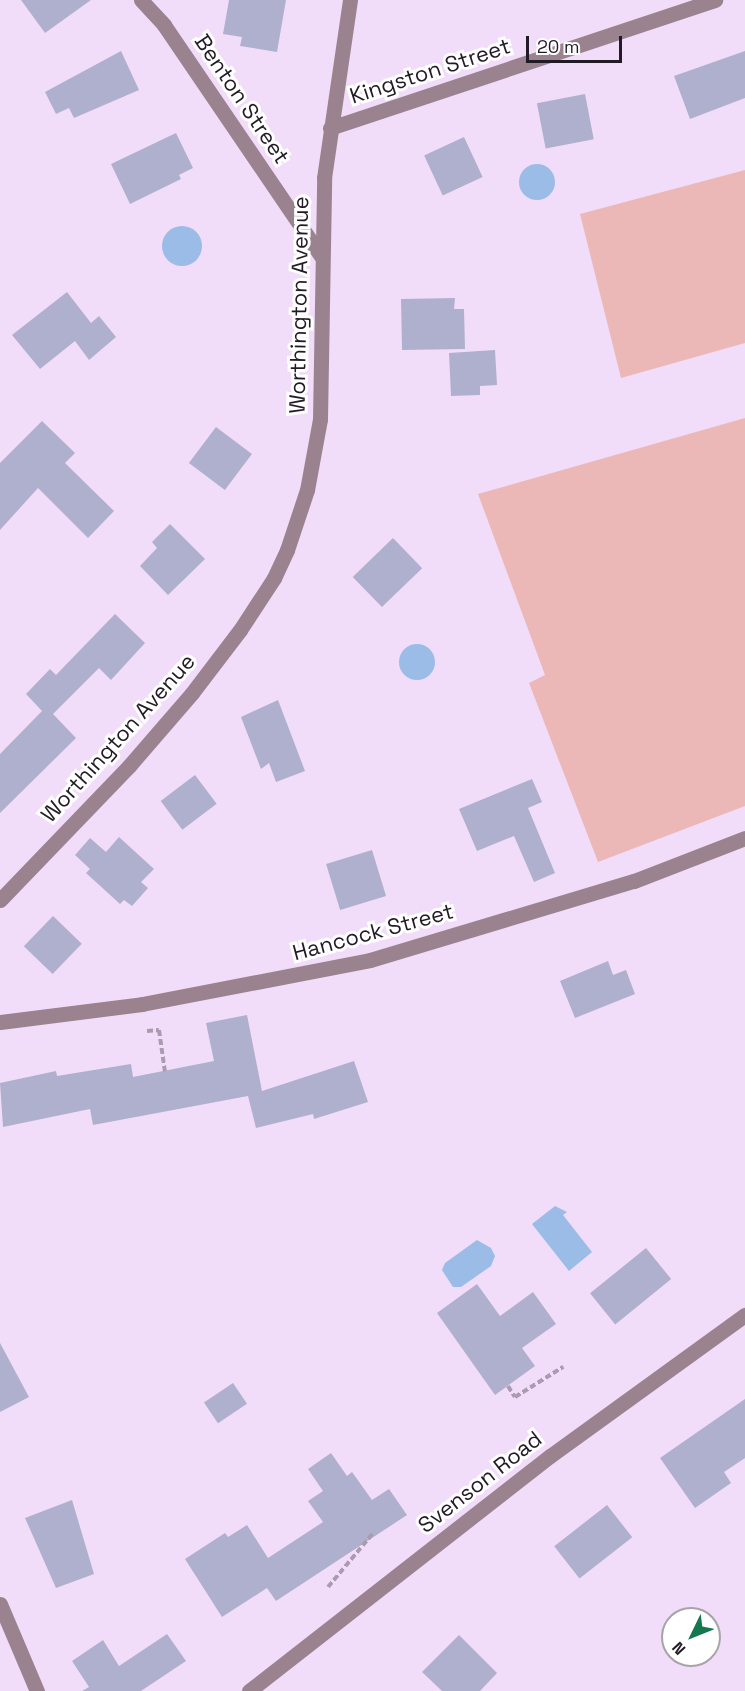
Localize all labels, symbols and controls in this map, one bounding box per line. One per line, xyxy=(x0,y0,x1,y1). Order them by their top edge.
scale bar xyxy=(529,24,625,62)
street label: Benton Street xyxy=(189,29,295,169)
street label: Kingston Street xyxy=(346,33,514,109)
text: 20 m xyxy=(537,35,580,58)
street label: Worthington Avenue xyxy=(284,196,314,414)
street label: Worthington Avenue xyxy=(35,648,201,828)
street label: Hancock Street xyxy=(290,898,456,966)
street label: Svenson Road xyxy=(413,1426,547,1538)
north arrow xyxy=(661,1607,721,1667)
text: N xyxy=(668,1637,690,1659)

